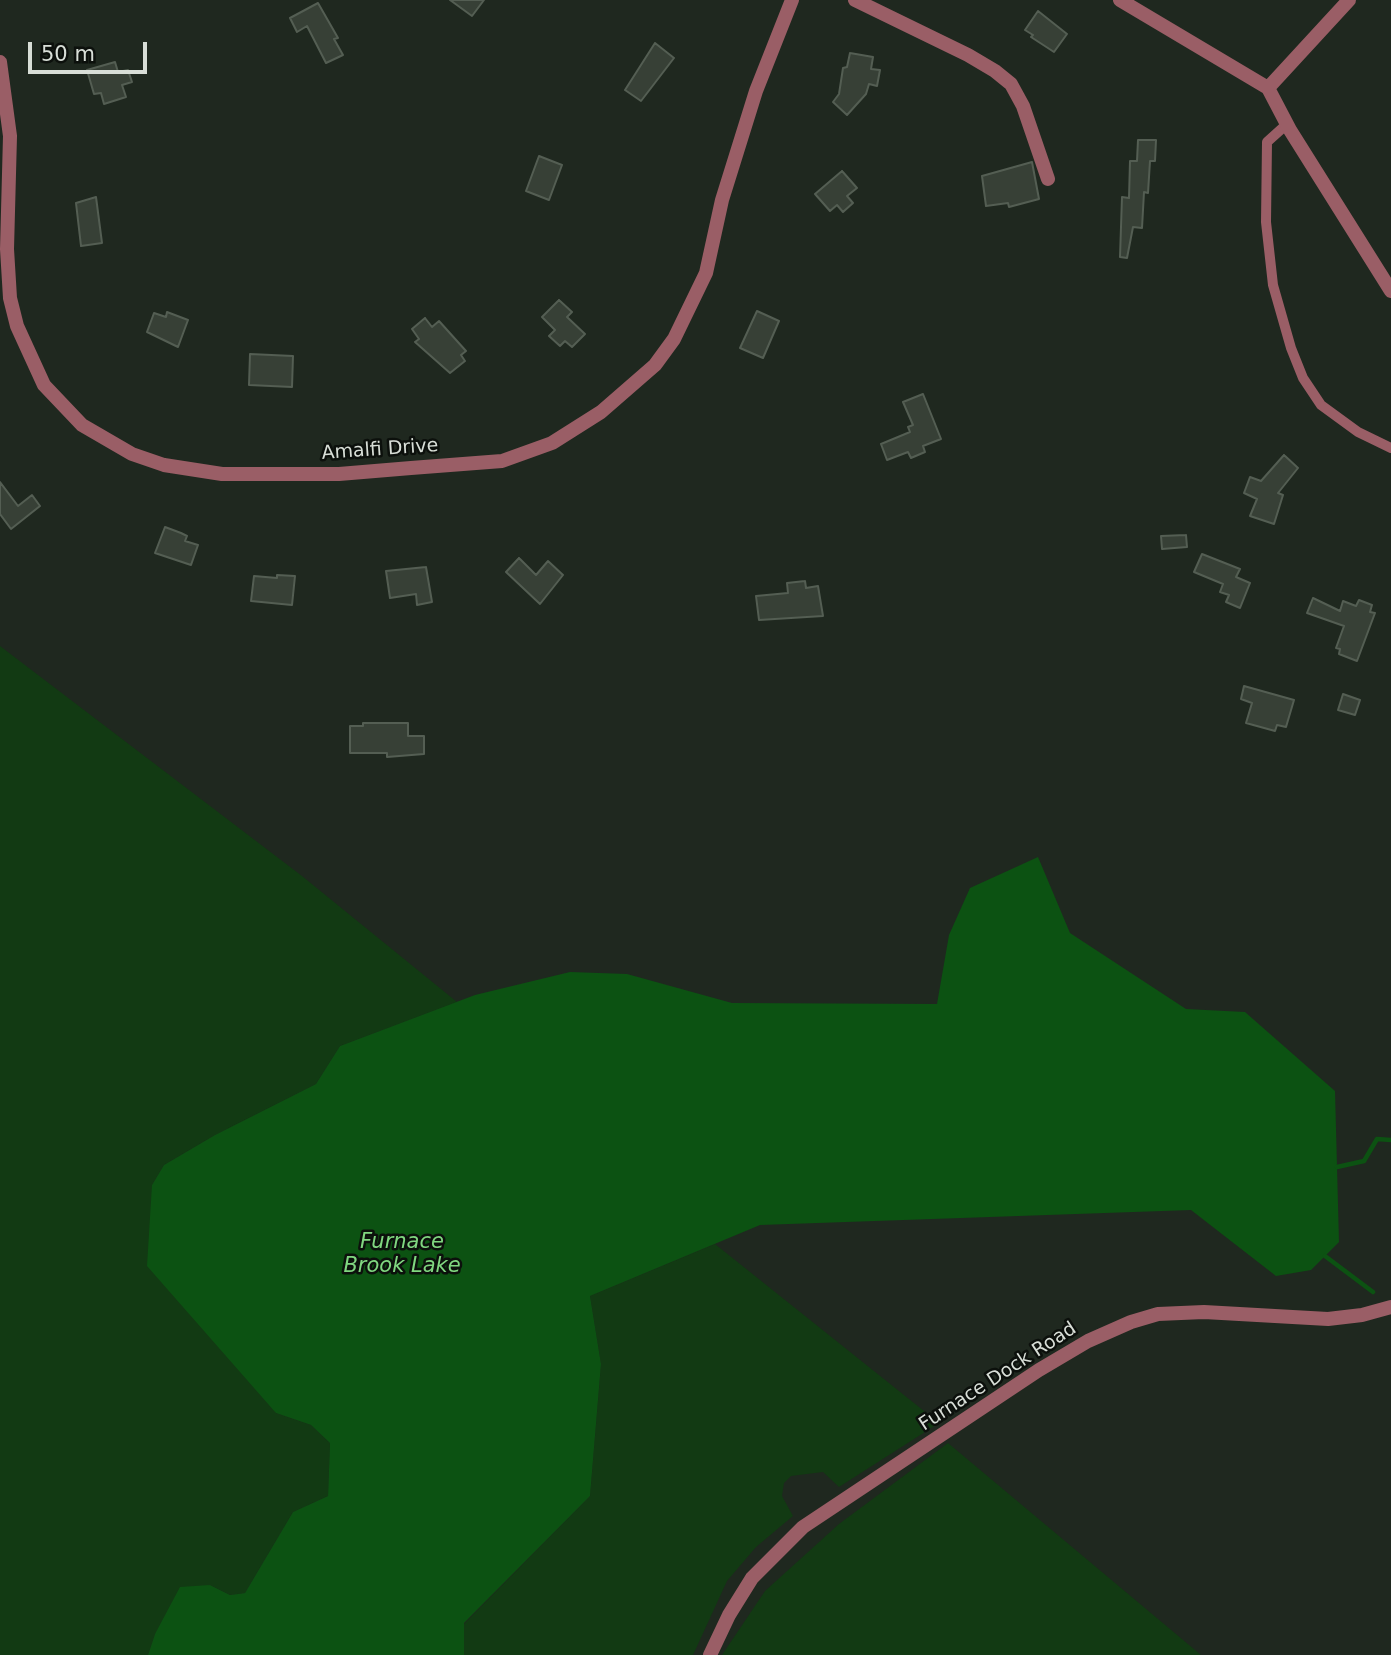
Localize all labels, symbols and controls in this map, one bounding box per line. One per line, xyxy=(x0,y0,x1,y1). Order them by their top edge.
scale bar xyxy=(32,28,150,72)
text: 50 m xyxy=(41,42,95,66)
street label: Amalfi Drive xyxy=(321,435,439,465)
water label: Furnace Brook Lake xyxy=(343,1230,461,1280)
street label: Furnace Dock Road xyxy=(915,1318,1081,1436)

